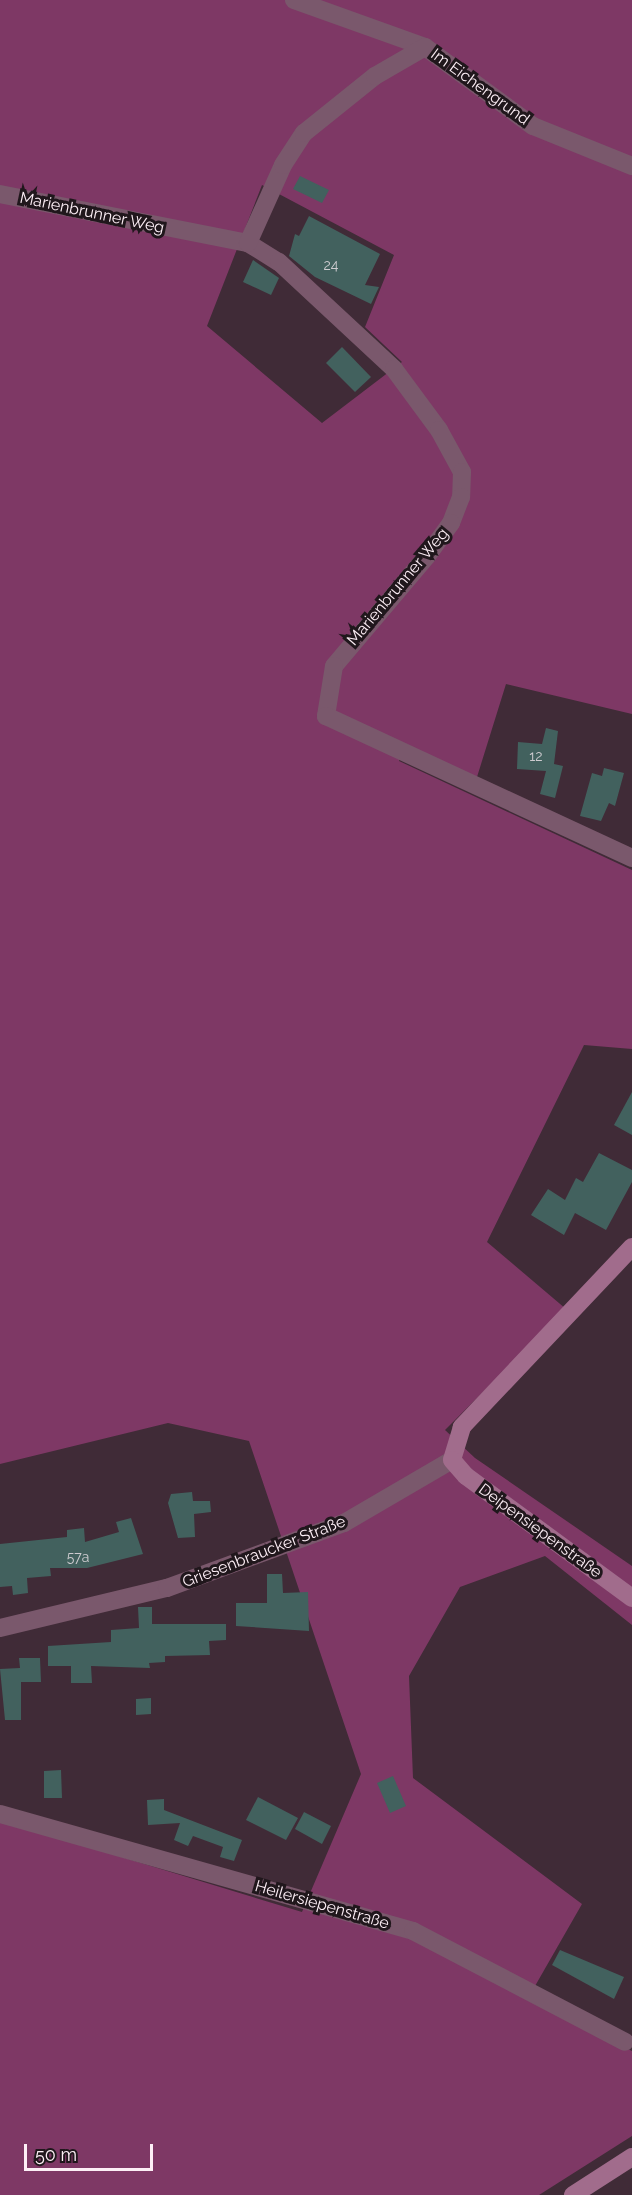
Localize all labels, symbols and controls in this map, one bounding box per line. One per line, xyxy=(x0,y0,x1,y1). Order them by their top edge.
street label: Im Eichengrund xyxy=(427,45,533,129)
street label: Marienbrunner Weg xyxy=(18,188,166,238)
house number: 24 xyxy=(324,257,338,273)
street label: Marienbrunner Weg xyxy=(343,524,453,650)
house number: 12 xyxy=(529,748,543,764)
street label: Deipensiepenstraße xyxy=(475,1480,605,1582)
street label: Griesenbraucker Straße xyxy=(180,1512,348,1592)
house number: 57a xyxy=(67,1549,89,1565)
street label: Heilersiepenstraße xyxy=(253,1877,391,1933)
scale bar xyxy=(27,2132,156,2170)
text: 50 m xyxy=(35,2144,77,2165)

